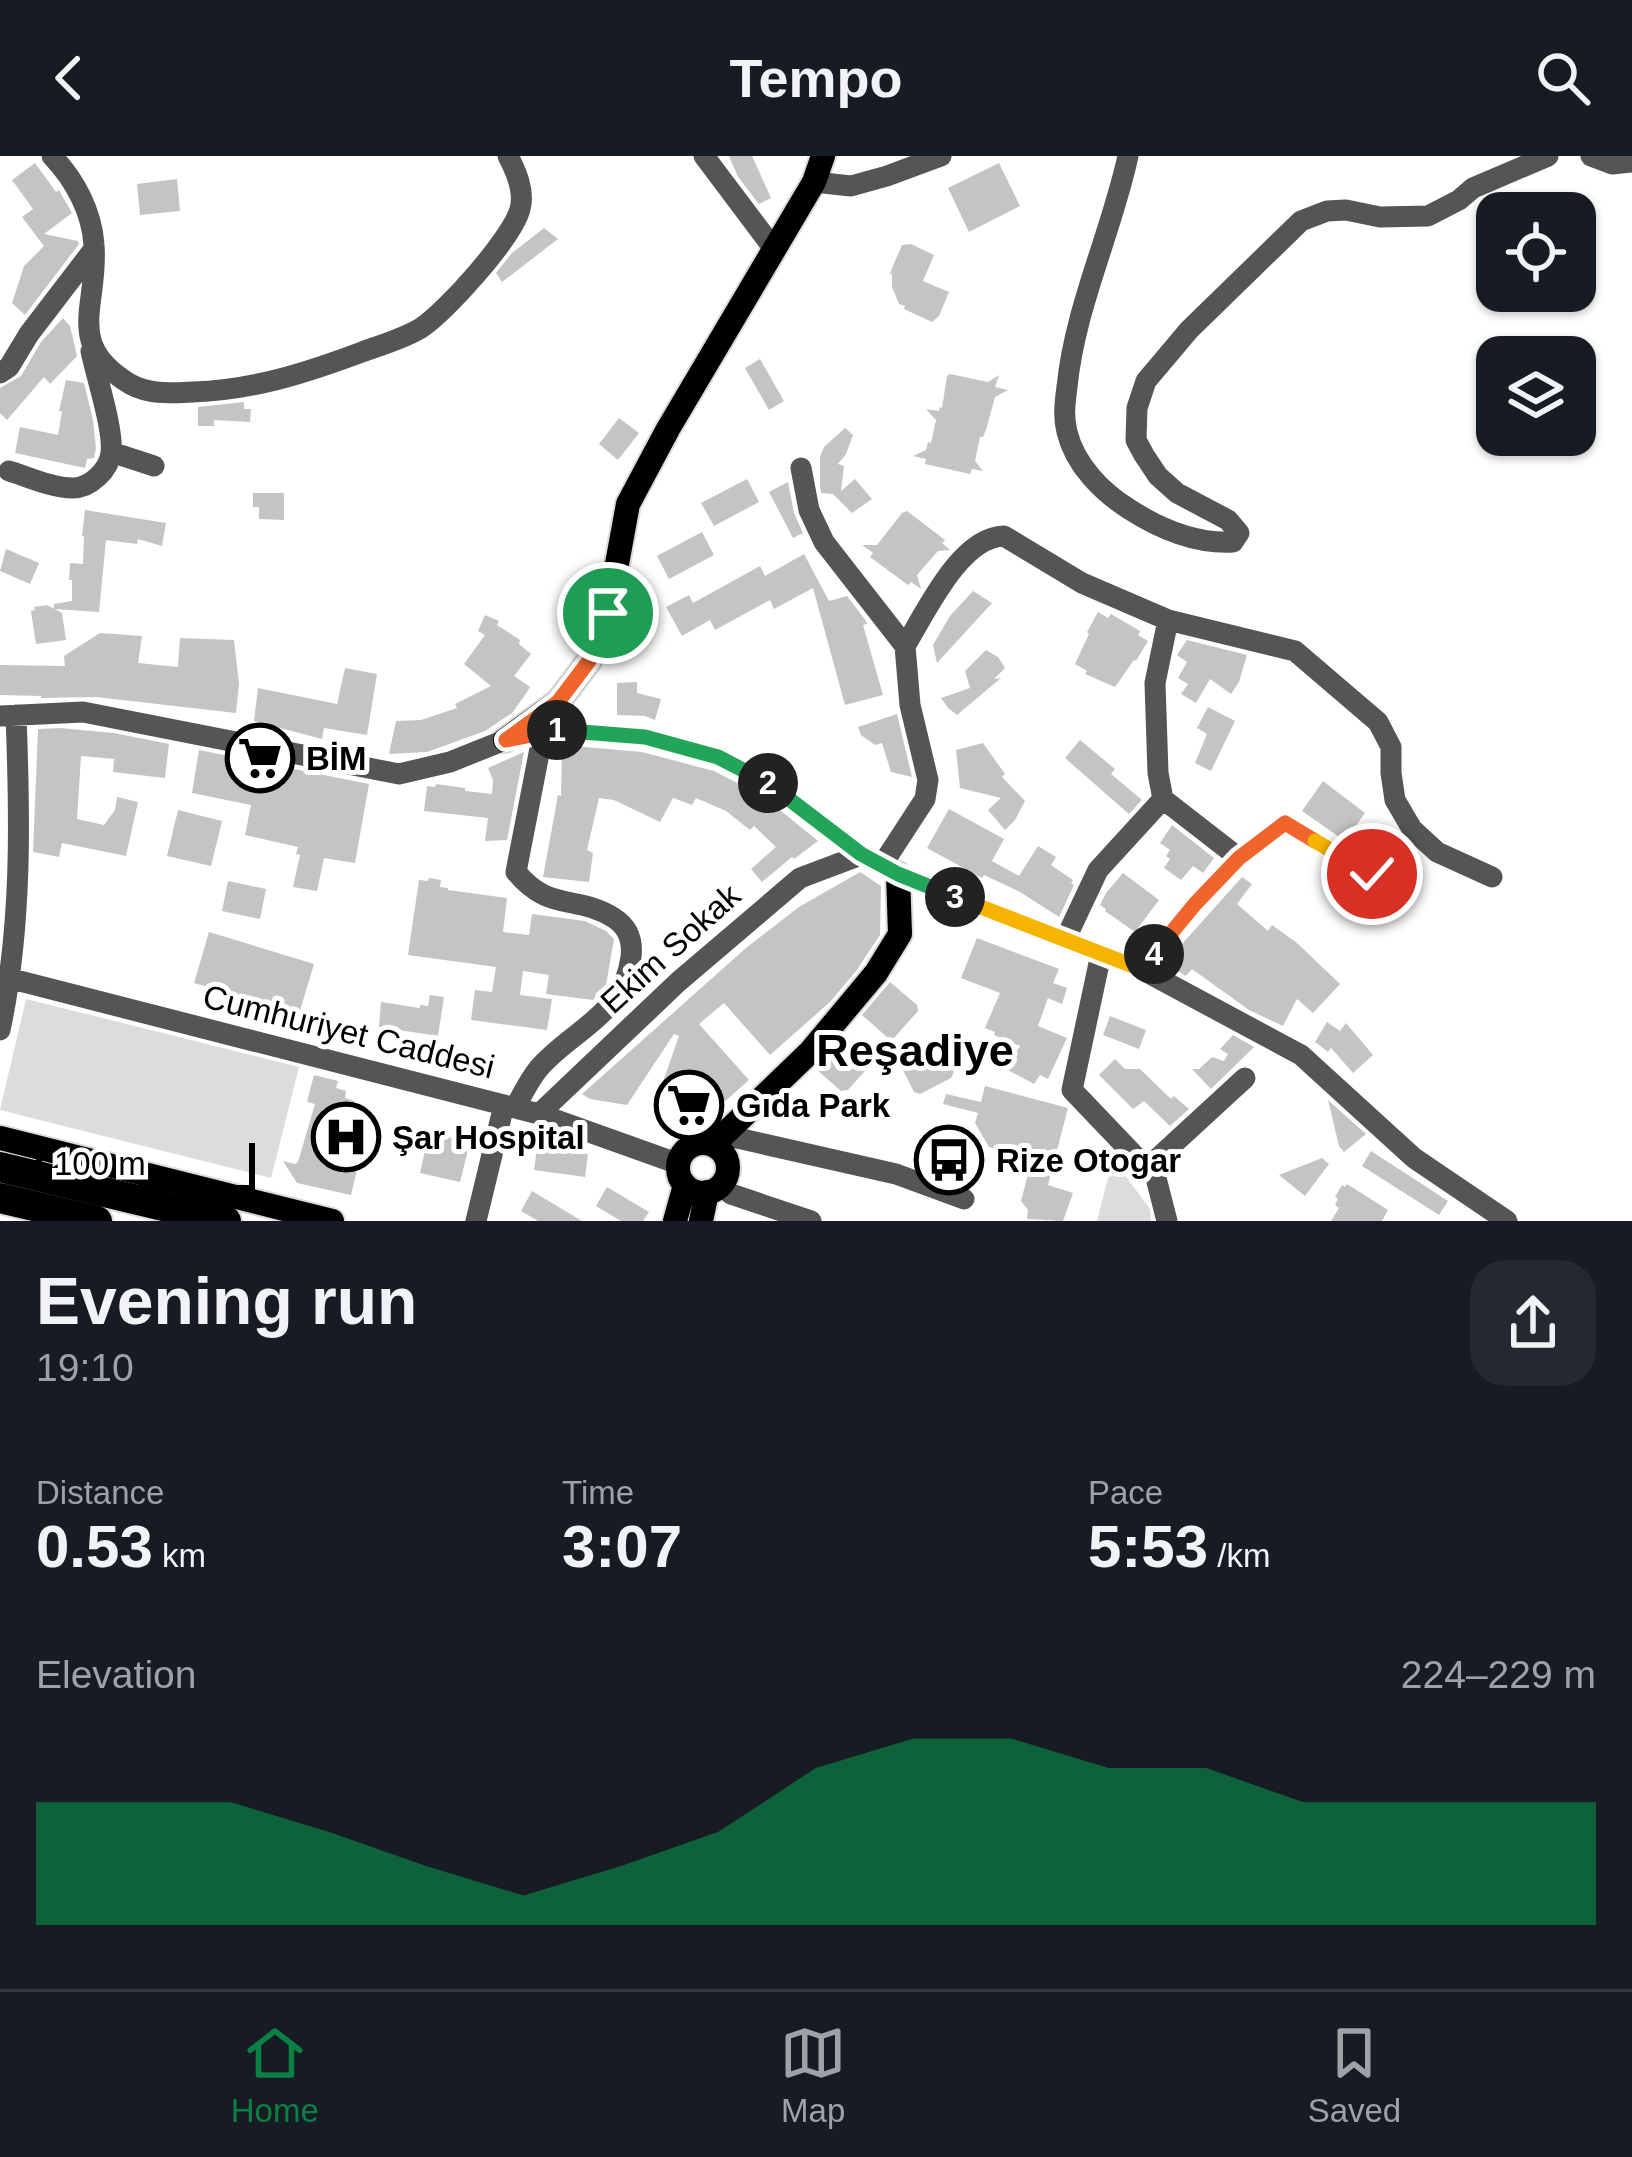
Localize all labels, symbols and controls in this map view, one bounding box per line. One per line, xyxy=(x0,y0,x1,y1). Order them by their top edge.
icon: back xyxy=(36,45,102,111)
icon: search xyxy=(1530,45,1596,111)
text: Tempo xyxy=(730,48,903,108)
map controls xyxy=(1476,192,1596,456)
button: locate xyxy=(1476,192,1596,312)
button: layers xyxy=(1476,336,1596,456)
pin xyxy=(557,562,659,664)
icon: arrive xyxy=(575,580,641,646)
pin: 1 xyxy=(527,700,587,760)
text: 1 xyxy=(548,711,566,748)
supermarket icon: BİM xyxy=(225,723,295,793)
place label: BİM xyxy=(306,740,367,777)
pin: 2 xyxy=(738,753,798,813)
text: 2 xyxy=(759,764,777,801)
pin xyxy=(1321,823,1423,925)
icon: check xyxy=(1339,841,1405,907)
pin: 3 xyxy=(925,867,985,927)
street label: Ekim Sokak xyxy=(593,876,748,1020)
text: 3 xyxy=(946,878,964,915)
pin: 4 xyxy=(1124,924,1184,984)
text: 4 xyxy=(1145,935,1163,972)
street label: Cumhuriyet Caddesi xyxy=(199,977,498,1086)
district label: Reşadiye xyxy=(816,1025,1014,1076)
supermarket icon: Gıda Park xyxy=(654,1070,724,1140)
place label: Gıda Park xyxy=(736,1087,891,1124)
hospital icon: Şar Hospital xyxy=(311,1102,381,1172)
place label: Şar Hospital xyxy=(392,1119,585,1156)
bus stop icon: Rize Otogar xyxy=(914,1125,984,1195)
scale bar xyxy=(36,1137,255,1190)
place label: Rize Otogar xyxy=(996,1142,1181,1179)
text: 100 m xyxy=(54,1145,146,1182)
button: share xyxy=(1470,1260,1596,1386)
text: Evening run xyxy=(36,1264,417,1338)
text: 19:10 xyxy=(36,1346,134,1389)
text: Distance xyxy=(36,1474,164,1511)
text: Time xyxy=(562,1474,634,1511)
text: Pace xyxy=(1088,1474,1163,1511)
text: 0.53 xyxy=(36,1513,153,1580)
text: 3:07 xyxy=(562,1513,682,1580)
text: 5:53 xyxy=(1088,1513,1208,1580)
text: km xyxy=(153,1537,206,1574)
text: /km xyxy=(1208,1537,1270,1574)
text: Elevation xyxy=(36,1653,196,1696)
text: 224–229 m xyxy=(1401,1653,1596,1696)
tab: Home xyxy=(231,2020,319,2130)
tab: Map xyxy=(780,2020,846,2130)
tab: Saved xyxy=(1308,2020,1401,2130)

